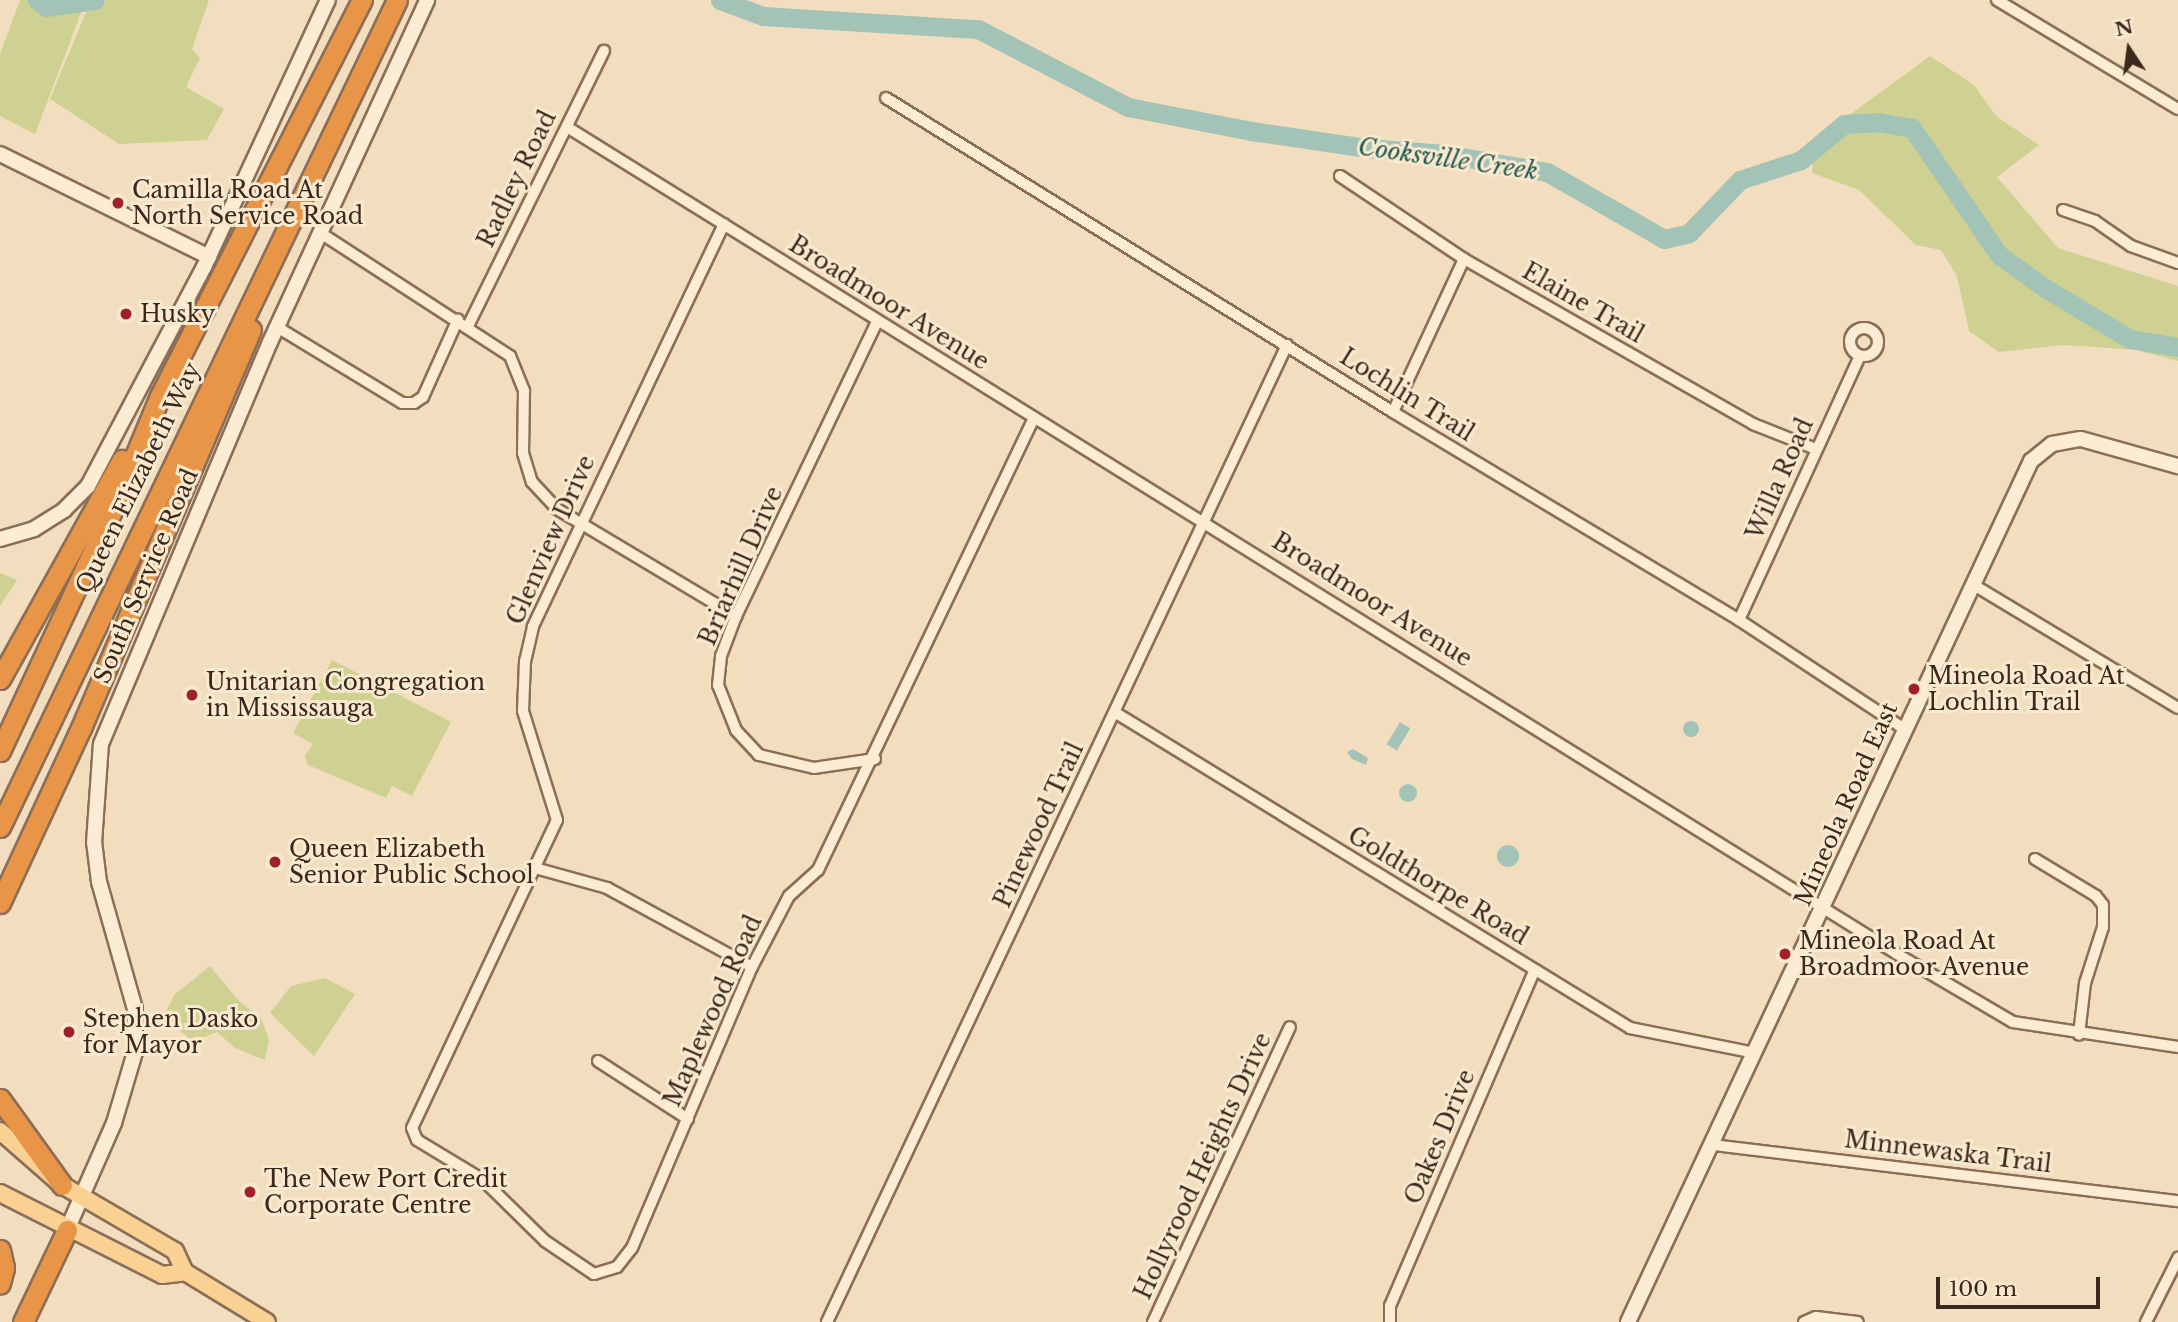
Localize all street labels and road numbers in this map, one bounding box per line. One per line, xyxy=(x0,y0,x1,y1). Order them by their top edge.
street label: Radley Road xyxy=(472,106,562,252)
street label: Broadmoor Avenue xyxy=(783,230,995,376)
street label: Elaine Trail xyxy=(1517,257,1649,349)
street label: Lochlin Trail xyxy=(1335,343,1479,447)
street label: Queen Elizabeth Way xyxy=(70,357,206,599)
street label: Willa Road xyxy=(1741,414,1819,544)
street label: Glenview Drive xyxy=(501,451,601,629)
street label: South Service Road xyxy=(88,464,204,688)
street label: Briarhill Drive xyxy=(694,482,788,650)
street label: Broadmoor Avenue xyxy=(1266,527,1478,673)
street label: Mineola Road East xyxy=(1789,698,1903,910)
street label: Pinewood Trail xyxy=(989,738,1089,912)
street label: Goldthorpe Road xyxy=(1343,821,1533,951)
street label: Maplewood Road xyxy=(658,911,768,1111)
street label: Hollyrood Heights Drive xyxy=(1129,1028,1277,1304)
street label: Oakes Drive xyxy=(1399,1066,1481,1208)
street label: Minnewaska Trail xyxy=(1842,1126,2054,1178)

